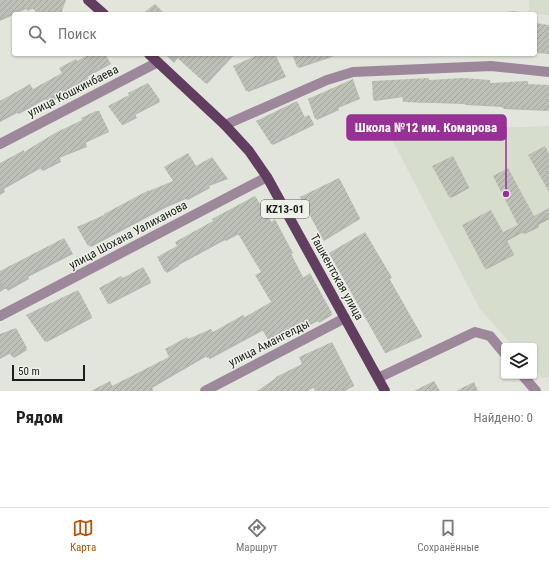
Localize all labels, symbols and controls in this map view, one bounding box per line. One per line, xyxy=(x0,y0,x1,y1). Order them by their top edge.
search box xyxy=(12,12,537,56)
icon: search xyxy=(26,23,48,45)
text: Поиск xyxy=(58,25,97,43)
street label: улица Кошкинбаева xyxy=(25,62,121,120)
callout: Школа №12 им. Комарова xyxy=(347,115,506,140)
text: Школа №12 им. Комарова xyxy=(355,120,497,135)
street label: улица Шохана Уалиханова xyxy=(66,198,190,272)
road number: KZ13-01 xyxy=(261,200,309,218)
street label: Ташкентская улица xyxy=(307,231,367,323)
street label: улица Амангелды xyxy=(226,317,312,369)
map controls xyxy=(501,343,537,379)
button: layers xyxy=(501,343,537,379)
scale bar xyxy=(12,363,85,382)
text: 50 m xyxy=(18,365,40,378)
text: Рядом xyxy=(16,407,63,427)
text: Найдено: 0 xyxy=(473,410,533,425)
tab: Карта xyxy=(70,517,96,554)
tab: Маршрут xyxy=(236,517,277,554)
tab: Сохранённые xyxy=(417,517,479,554)

